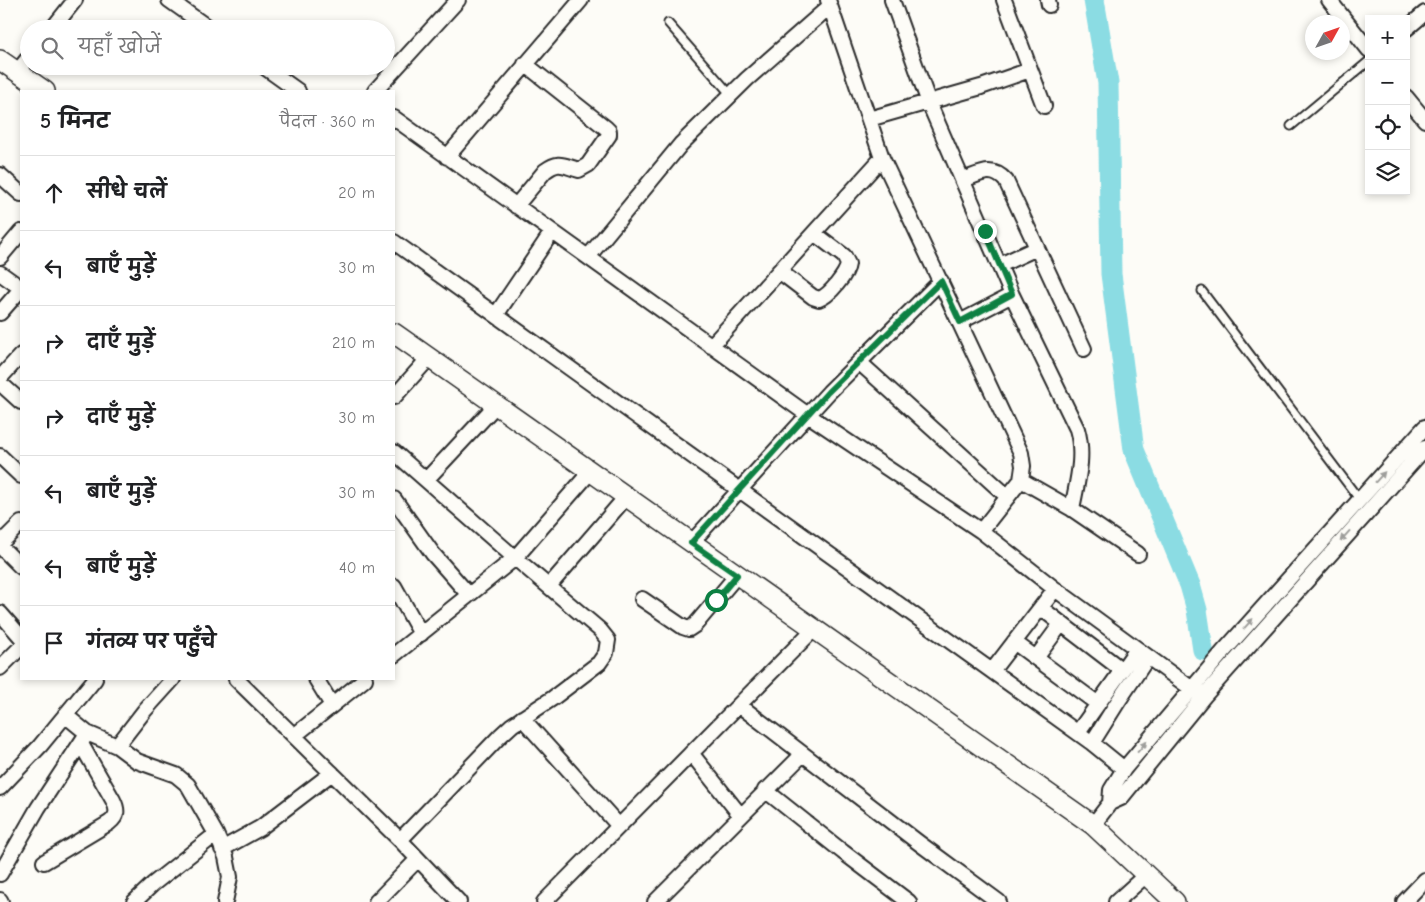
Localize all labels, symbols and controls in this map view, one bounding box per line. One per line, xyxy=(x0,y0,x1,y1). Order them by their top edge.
north arrow xyxy=(1305,15,1350,60)
map controls xyxy=(1365,15,1410,195)
button: + xyxy=(1365,15,1410,60)
search box xyxy=(20,20,395,75)
icon: search xyxy=(38,34,66,62)
text: यहाँ खोजें xyxy=(78,36,161,58)
button: − xyxy=(1365,60,1410,105)
button: locate xyxy=(1365,105,1410,150)
text: 5 मिनट xyxy=(40,109,110,133)
text: पैदल · 360 m xyxy=(279,113,375,131)
button: layers xyxy=(1365,150,1410,195)
icon: ahead xyxy=(40,179,68,207)
text: सीधे चलें xyxy=(87,181,167,203)
text: 20 m xyxy=(338,184,375,202)
route end xyxy=(974,220,997,243)
icon: left xyxy=(40,254,68,282)
text: बाएँ मुड़ें xyxy=(87,256,156,278)
text: 30 m xyxy=(339,259,375,277)
icon: right xyxy=(40,329,68,357)
text: दाएँ मुड़ें xyxy=(87,331,155,353)
text: 210 m xyxy=(332,334,375,352)
icon: right xyxy=(40,404,68,432)
text: दाएँ मुड़ें xyxy=(87,406,155,428)
text: 30 m xyxy=(339,409,375,427)
one-way arrow xyxy=(1374,471,1386,483)
icon: left xyxy=(40,479,68,507)
text: बाएँ मुड़ें xyxy=(87,481,156,503)
text: 30 m xyxy=(339,484,375,502)
one-way arrow xyxy=(1340,529,1351,542)
icon: left xyxy=(40,554,68,582)
text: बाएँ मुड़ें xyxy=(87,556,156,578)
text: 40 m xyxy=(339,559,375,577)
route start xyxy=(705,589,728,612)
one-way arrow xyxy=(1242,618,1254,630)
icon: arrive xyxy=(40,629,68,657)
text: गंतव्य पर पहुँचे xyxy=(87,631,216,653)
one-way arrow xyxy=(1137,741,1148,754)

